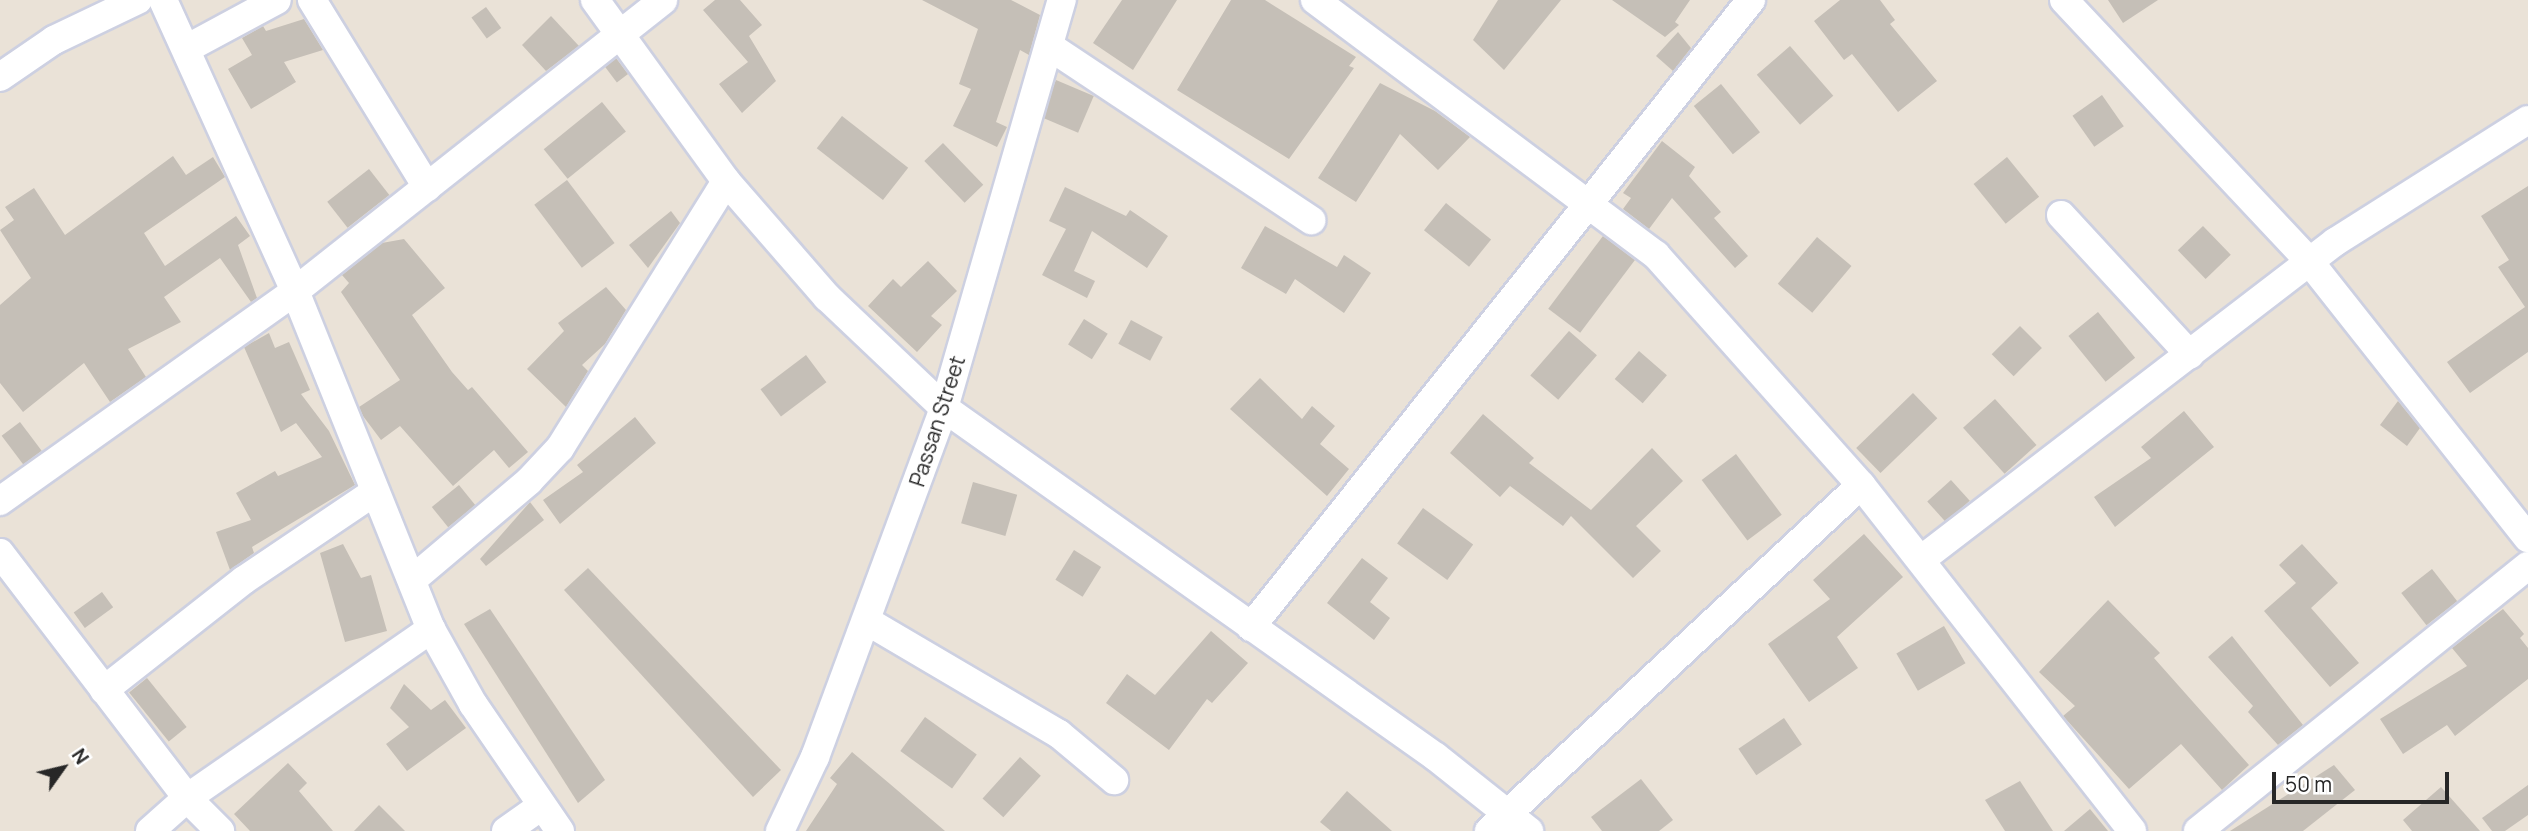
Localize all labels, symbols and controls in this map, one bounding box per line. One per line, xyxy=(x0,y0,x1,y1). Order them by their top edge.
street label: Passan Street xyxy=(904,352,970,490)
north arrow xyxy=(28,733,98,803)
text: N xyxy=(66,743,95,769)
scale bar xyxy=(2276,758,2453,802)
text: 50 m xyxy=(2285,770,2332,798)

